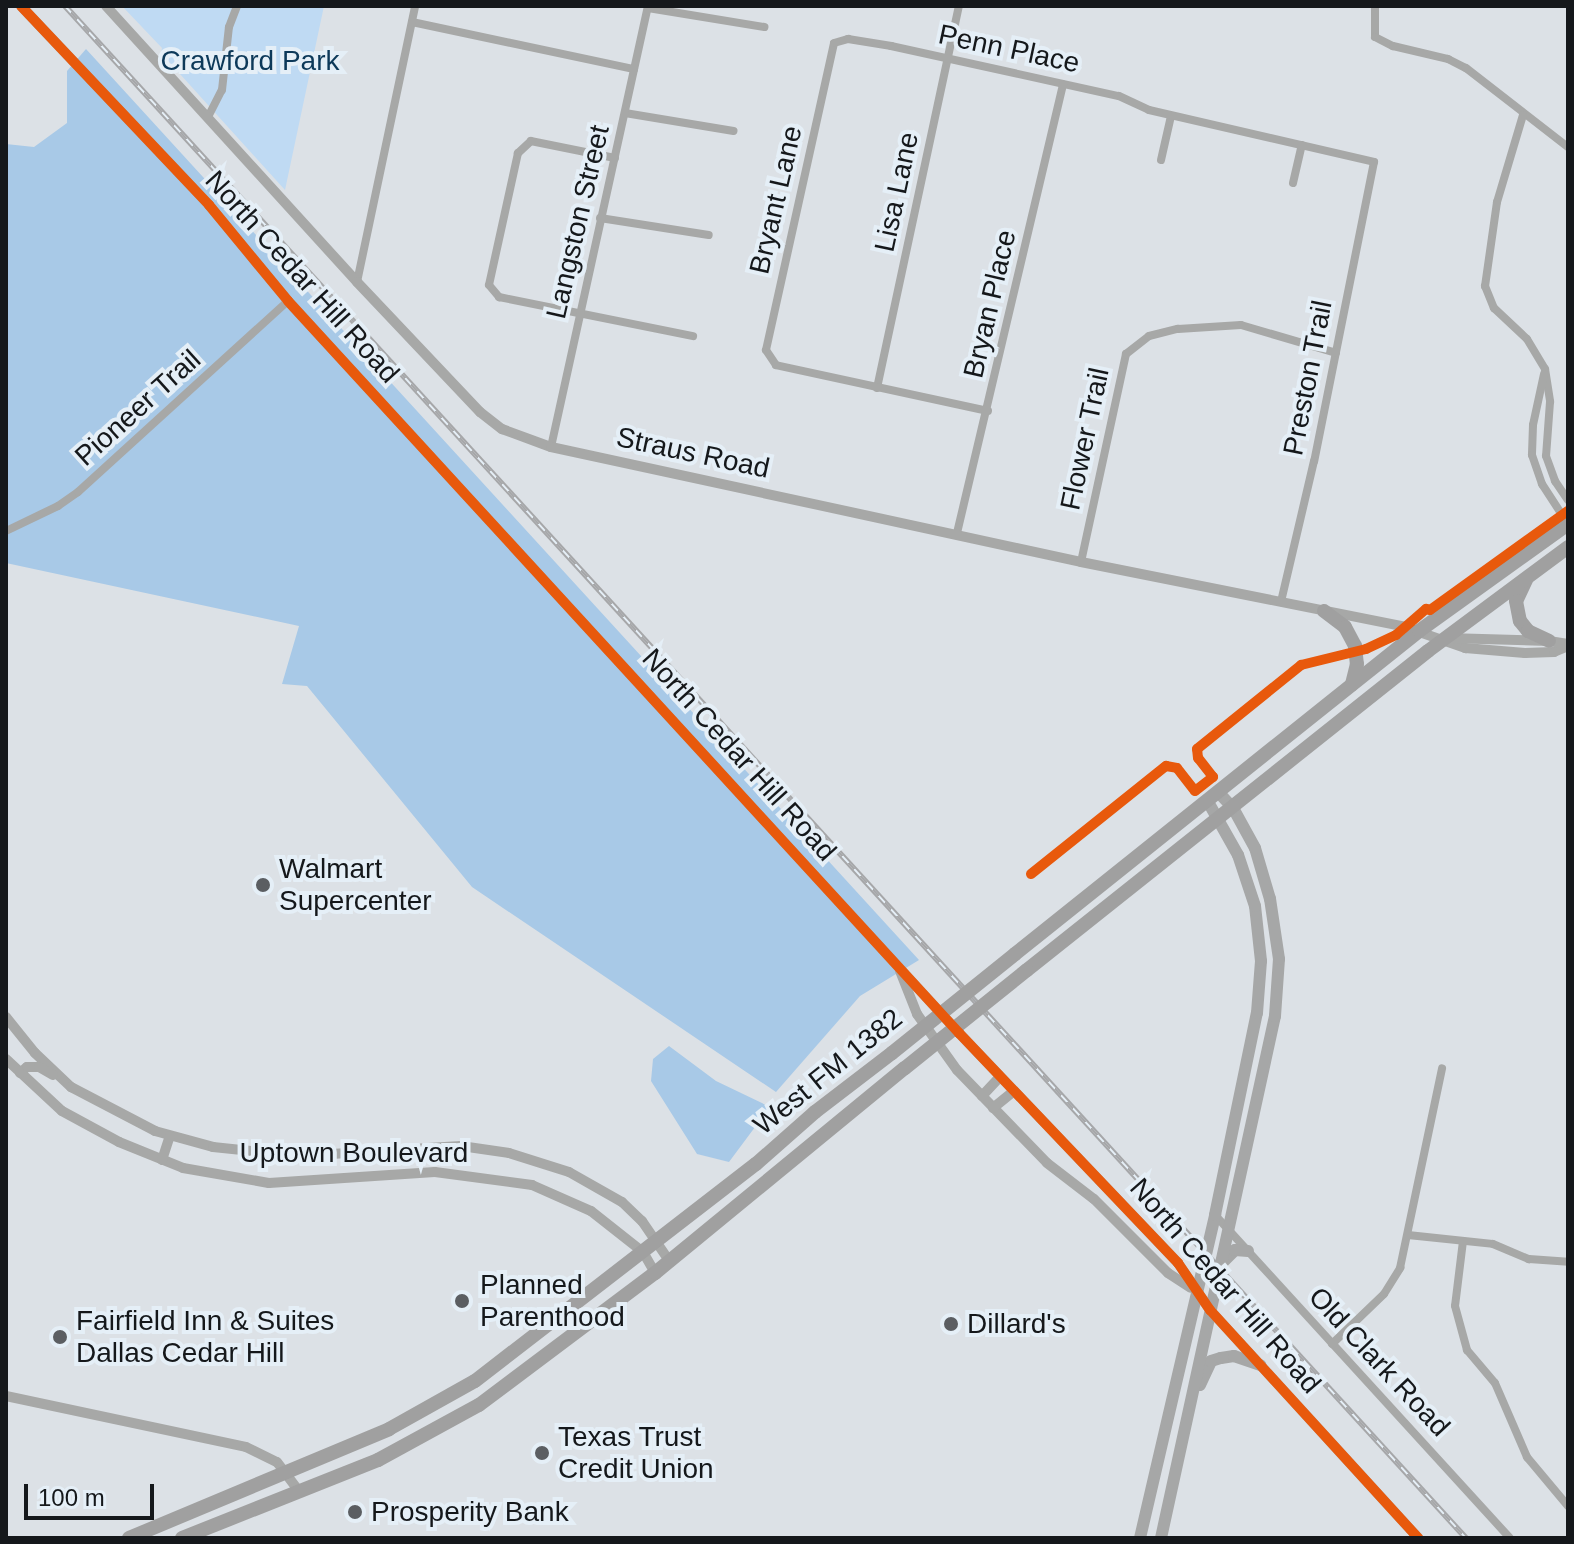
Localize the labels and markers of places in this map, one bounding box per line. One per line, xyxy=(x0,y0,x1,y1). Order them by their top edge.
place label: Walmart Supercenter xyxy=(279,852,432,918)
marker: Walmart Supercenter xyxy=(254,876,272,894)
place label: Planned Parenthood xyxy=(480,1268,625,1334)
marker: Planned Parenthood xyxy=(451,1290,473,1312)
place label: Fairfield Inn & Suites Dallas Cedar Hill xyxy=(76,1304,334,1370)
place label: Dillard's xyxy=(967,1307,1066,1341)
marker: Dillard's xyxy=(942,1315,960,1333)
marker: Fairfield Inn & Suites Dallas Cedar Hill xyxy=(51,1328,69,1346)
place label: Texas Trust Credit Union xyxy=(558,1420,714,1486)
marker: Texas Trust Credit Union xyxy=(533,1444,551,1462)
place label: Prosperity Bank xyxy=(371,1495,569,1529)
marker: Prosperity Bank xyxy=(346,1503,364,1521)

